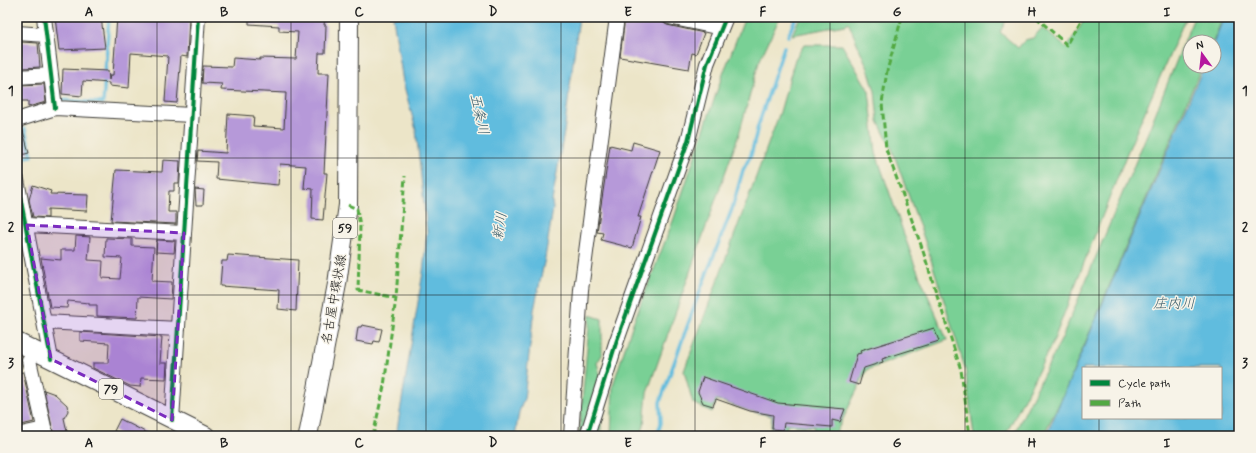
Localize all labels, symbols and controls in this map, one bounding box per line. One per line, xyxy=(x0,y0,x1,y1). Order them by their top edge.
text: A xyxy=(85,4,93,21)
text: B xyxy=(220,4,229,21)
text: C xyxy=(354,4,364,21)
text: D xyxy=(489,4,498,21)
text: E xyxy=(624,4,632,21)
text: F xyxy=(760,4,767,21)
text: G xyxy=(893,4,902,21)
text: H xyxy=(1028,4,1037,21)
text: I xyxy=(1164,4,1171,21)
north arrow xyxy=(1182,34,1222,74)
text: N xyxy=(1194,38,1205,53)
text: 1 xyxy=(8,83,14,100)
text: 1 xyxy=(1242,83,1248,100)
water label: 五条川 xyxy=(466,92,493,137)
water label: 新川 xyxy=(489,211,511,241)
road number: 59 xyxy=(333,218,357,238)
text: 2 xyxy=(8,219,15,236)
text: 2 xyxy=(1242,219,1249,236)
street label: 名古屋中環状線 xyxy=(318,252,351,346)
water label: 庄内川 xyxy=(1153,295,1195,313)
text: 3 xyxy=(8,355,14,372)
text: 3 xyxy=(1242,355,1248,372)
legend xyxy=(1082,367,1222,419)
text: Cycle path xyxy=(1118,376,1170,392)
road number: 79 xyxy=(99,379,123,399)
text: Path xyxy=(1118,396,1141,412)
text: A xyxy=(85,435,93,452)
text: B xyxy=(220,435,229,452)
text: C xyxy=(354,435,364,452)
text: D xyxy=(489,435,498,452)
text: E xyxy=(624,435,632,452)
text: F xyxy=(760,435,767,452)
text: G xyxy=(893,435,902,452)
text: H xyxy=(1028,435,1037,452)
text: I xyxy=(1164,435,1171,452)

